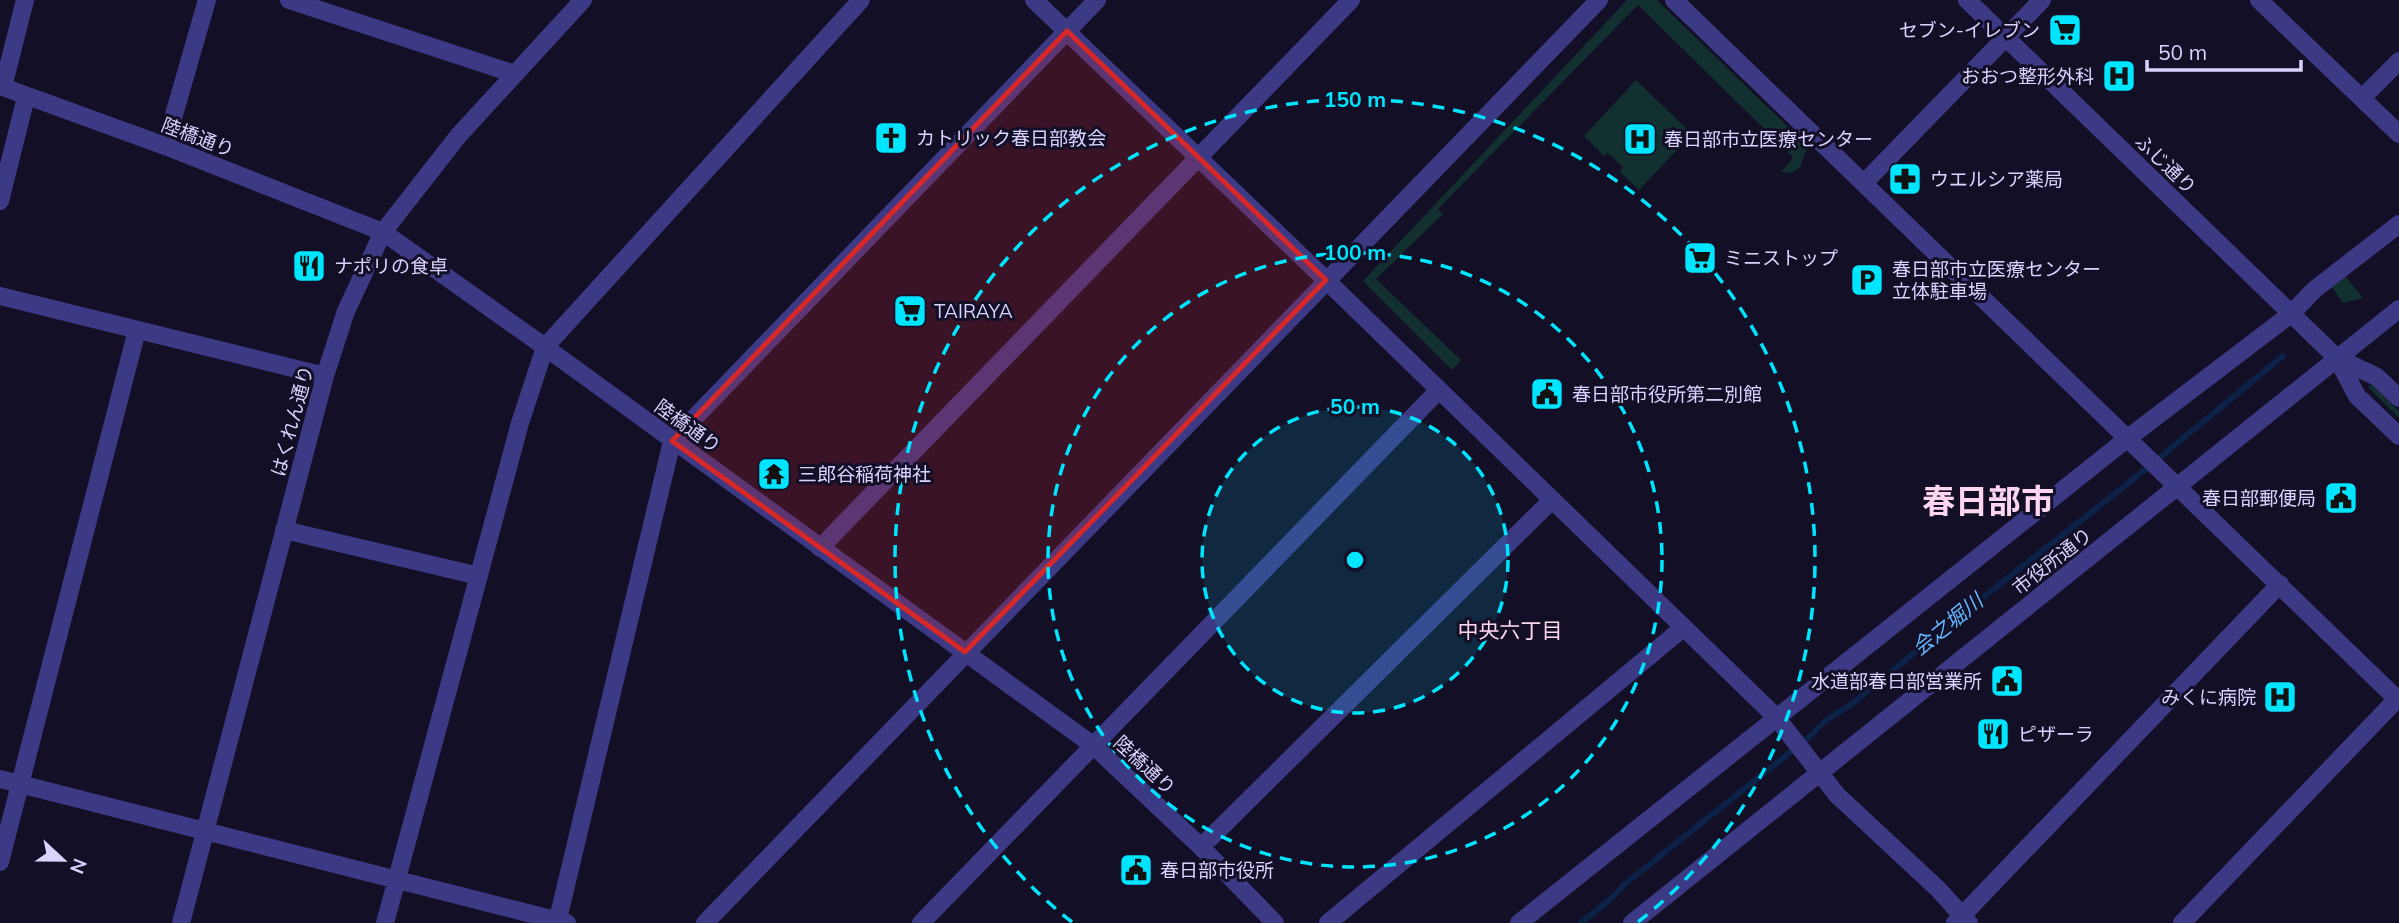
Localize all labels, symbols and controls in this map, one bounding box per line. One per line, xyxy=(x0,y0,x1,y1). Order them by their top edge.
supermarket icon: セブン-イレブン xyxy=(2046,11,2084,49)
place label: セブン-イレブン xyxy=(1899,18,2040,42)
scale bar xyxy=(2147,28,2301,72)
text: 50 m xyxy=(2158,39,2207,65)
hospital icon: おおつ整形外科 xyxy=(2100,57,2138,95)
place label: おおつ整形外科 xyxy=(1961,64,2094,88)
text: 150 m xyxy=(1324,86,1386,112)
street label: 陸橋通り xyxy=(158,112,238,162)
church icon: カトリック春日部教会 xyxy=(872,119,910,157)
hospital icon: 春日部市立医療センター xyxy=(1621,120,1659,158)
place label: カトリック春日部教会 xyxy=(916,126,1106,150)
place label: 春日部市立医療センター xyxy=(1664,127,1873,151)
street label: ふじ通り xyxy=(2130,129,2202,199)
pharmacy icon: ウエルシア薬局 xyxy=(1886,160,1924,198)
place label: ウエルシア薬局 xyxy=(1930,167,2063,191)
text: 100 m xyxy=(1324,239,1386,265)
supermarket icon: ミニストップ xyxy=(1681,239,1719,277)
place label: ミニストップ xyxy=(1724,246,1838,270)
restaurant icon: ナポリの食卓 xyxy=(290,247,328,285)
place label: ナポリの食卓 xyxy=(334,254,448,278)
place label: 春日部市立医療センター 立体駐車場 xyxy=(1892,257,2101,303)
parking icon: 春日部市立医療センター 立体駐車場 xyxy=(1848,261,1886,299)
supermarket icon: TAIRAYA xyxy=(891,292,929,330)
place label: TAIRAYA xyxy=(934,299,1013,323)
street label: はくれん通り xyxy=(266,363,318,479)
public building icon: 春日部市役所第二別館 xyxy=(1528,375,1566,413)
place label: 春日部市役所第二別館 xyxy=(1572,382,1762,406)
text: 50 m xyxy=(1330,393,1380,419)
street label: 陸橋通り xyxy=(650,394,726,458)
temple icon: 三郎谷稲荷神社 xyxy=(755,455,793,493)
place label: 三郎谷稲荷神社 xyxy=(798,462,931,486)
public building icon: 春日部郵便局 xyxy=(2322,479,2360,517)
district label: 春日部市 xyxy=(1922,480,2054,521)
place label: 春日部郵便局 xyxy=(2202,486,2316,510)
street label: 市役所通り xyxy=(2007,522,2097,600)
centre of rings xyxy=(1343,548,1367,572)
water label: 会之堀川 xyxy=(1906,586,1989,661)
district label: 中央六丁目 xyxy=(1458,617,1563,643)
public building icon: 水道部春日部営業所 xyxy=(1988,662,2026,700)
place label: 水道部春日部営業所 xyxy=(1811,669,1982,693)
hospital icon: みくに病院 xyxy=(2261,678,2299,716)
place label: みくに病院 xyxy=(2161,685,2256,709)
restaurant icon: ピザーラ xyxy=(1974,715,2012,753)
place label: ピザーラ xyxy=(2018,722,2094,746)
street label: 陸橋通り xyxy=(1109,730,1181,800)
north arrow xyxy=(28,825,98,895)
public building icon: 春日部市役所 xyxy=(1117,851,1155,889)
text: N xyxy=(65,855,93,878)
place label: 春日部市役所 xyxy=(1160,858,1274,882)

